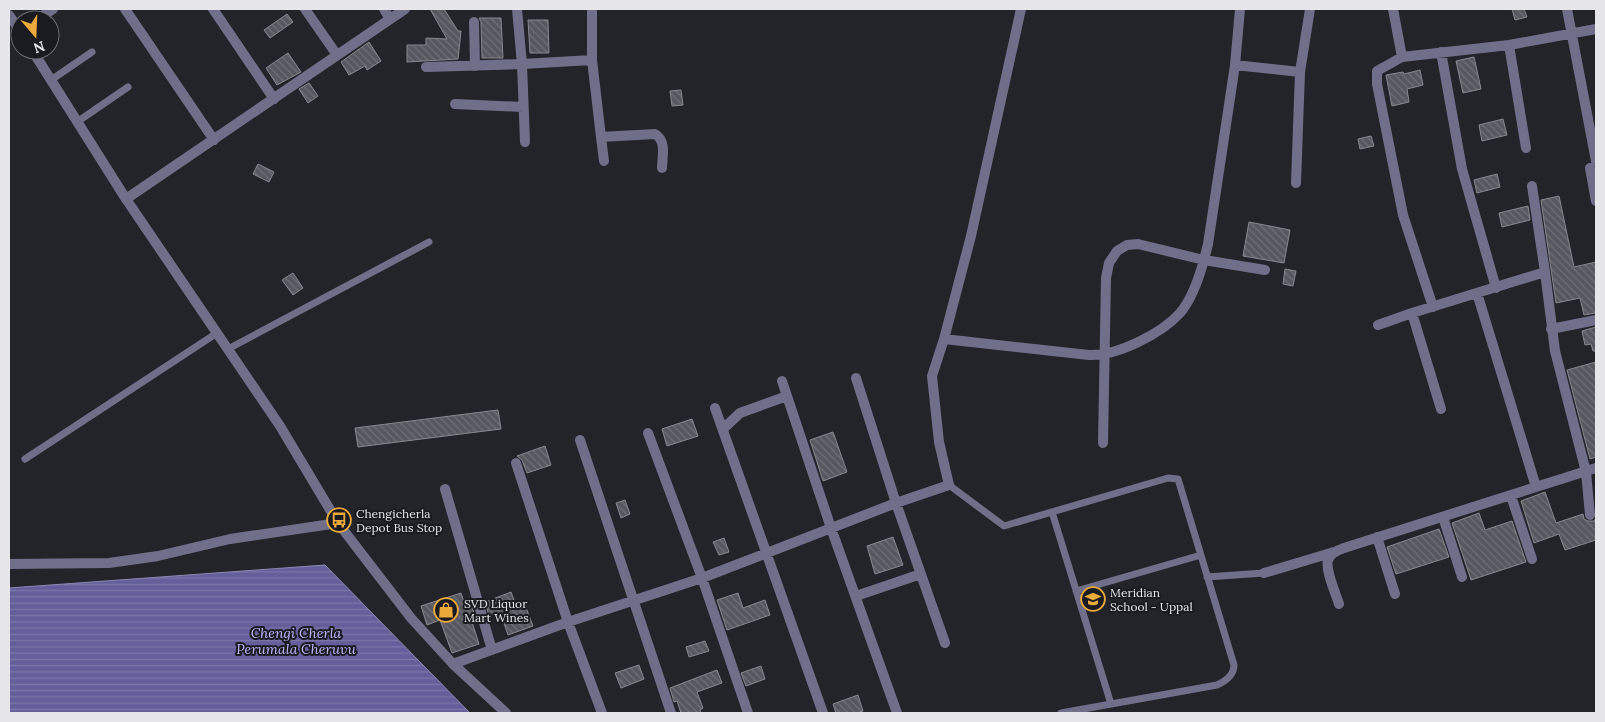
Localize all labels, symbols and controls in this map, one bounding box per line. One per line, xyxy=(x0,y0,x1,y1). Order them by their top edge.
north arrow xyxy=(10,10,60,60)
text: N xyxy=(31,37,47,58)
place label: Chengicherla Depot Bus Stop xyxy=(356,506,442,535)
bus stop icon: Chengicherla Depot Bus Stop xyxy=(326,507,352,533)
place label: Meridian School - Uppal xyxy=(1110,585,1193,614)
school or university icon: Meridian School - Uppal xyxy=(1080,586,1106,612)
place label: SVD Liquor Mart Wines xyxy=(464,596,529,625)
shop icon: SVD Liquor Mart Wines xyxy=(433,597,459,623)
water label: Chengi Cherla Perumala Cheruvu xyxy=(236,624,356,658)

